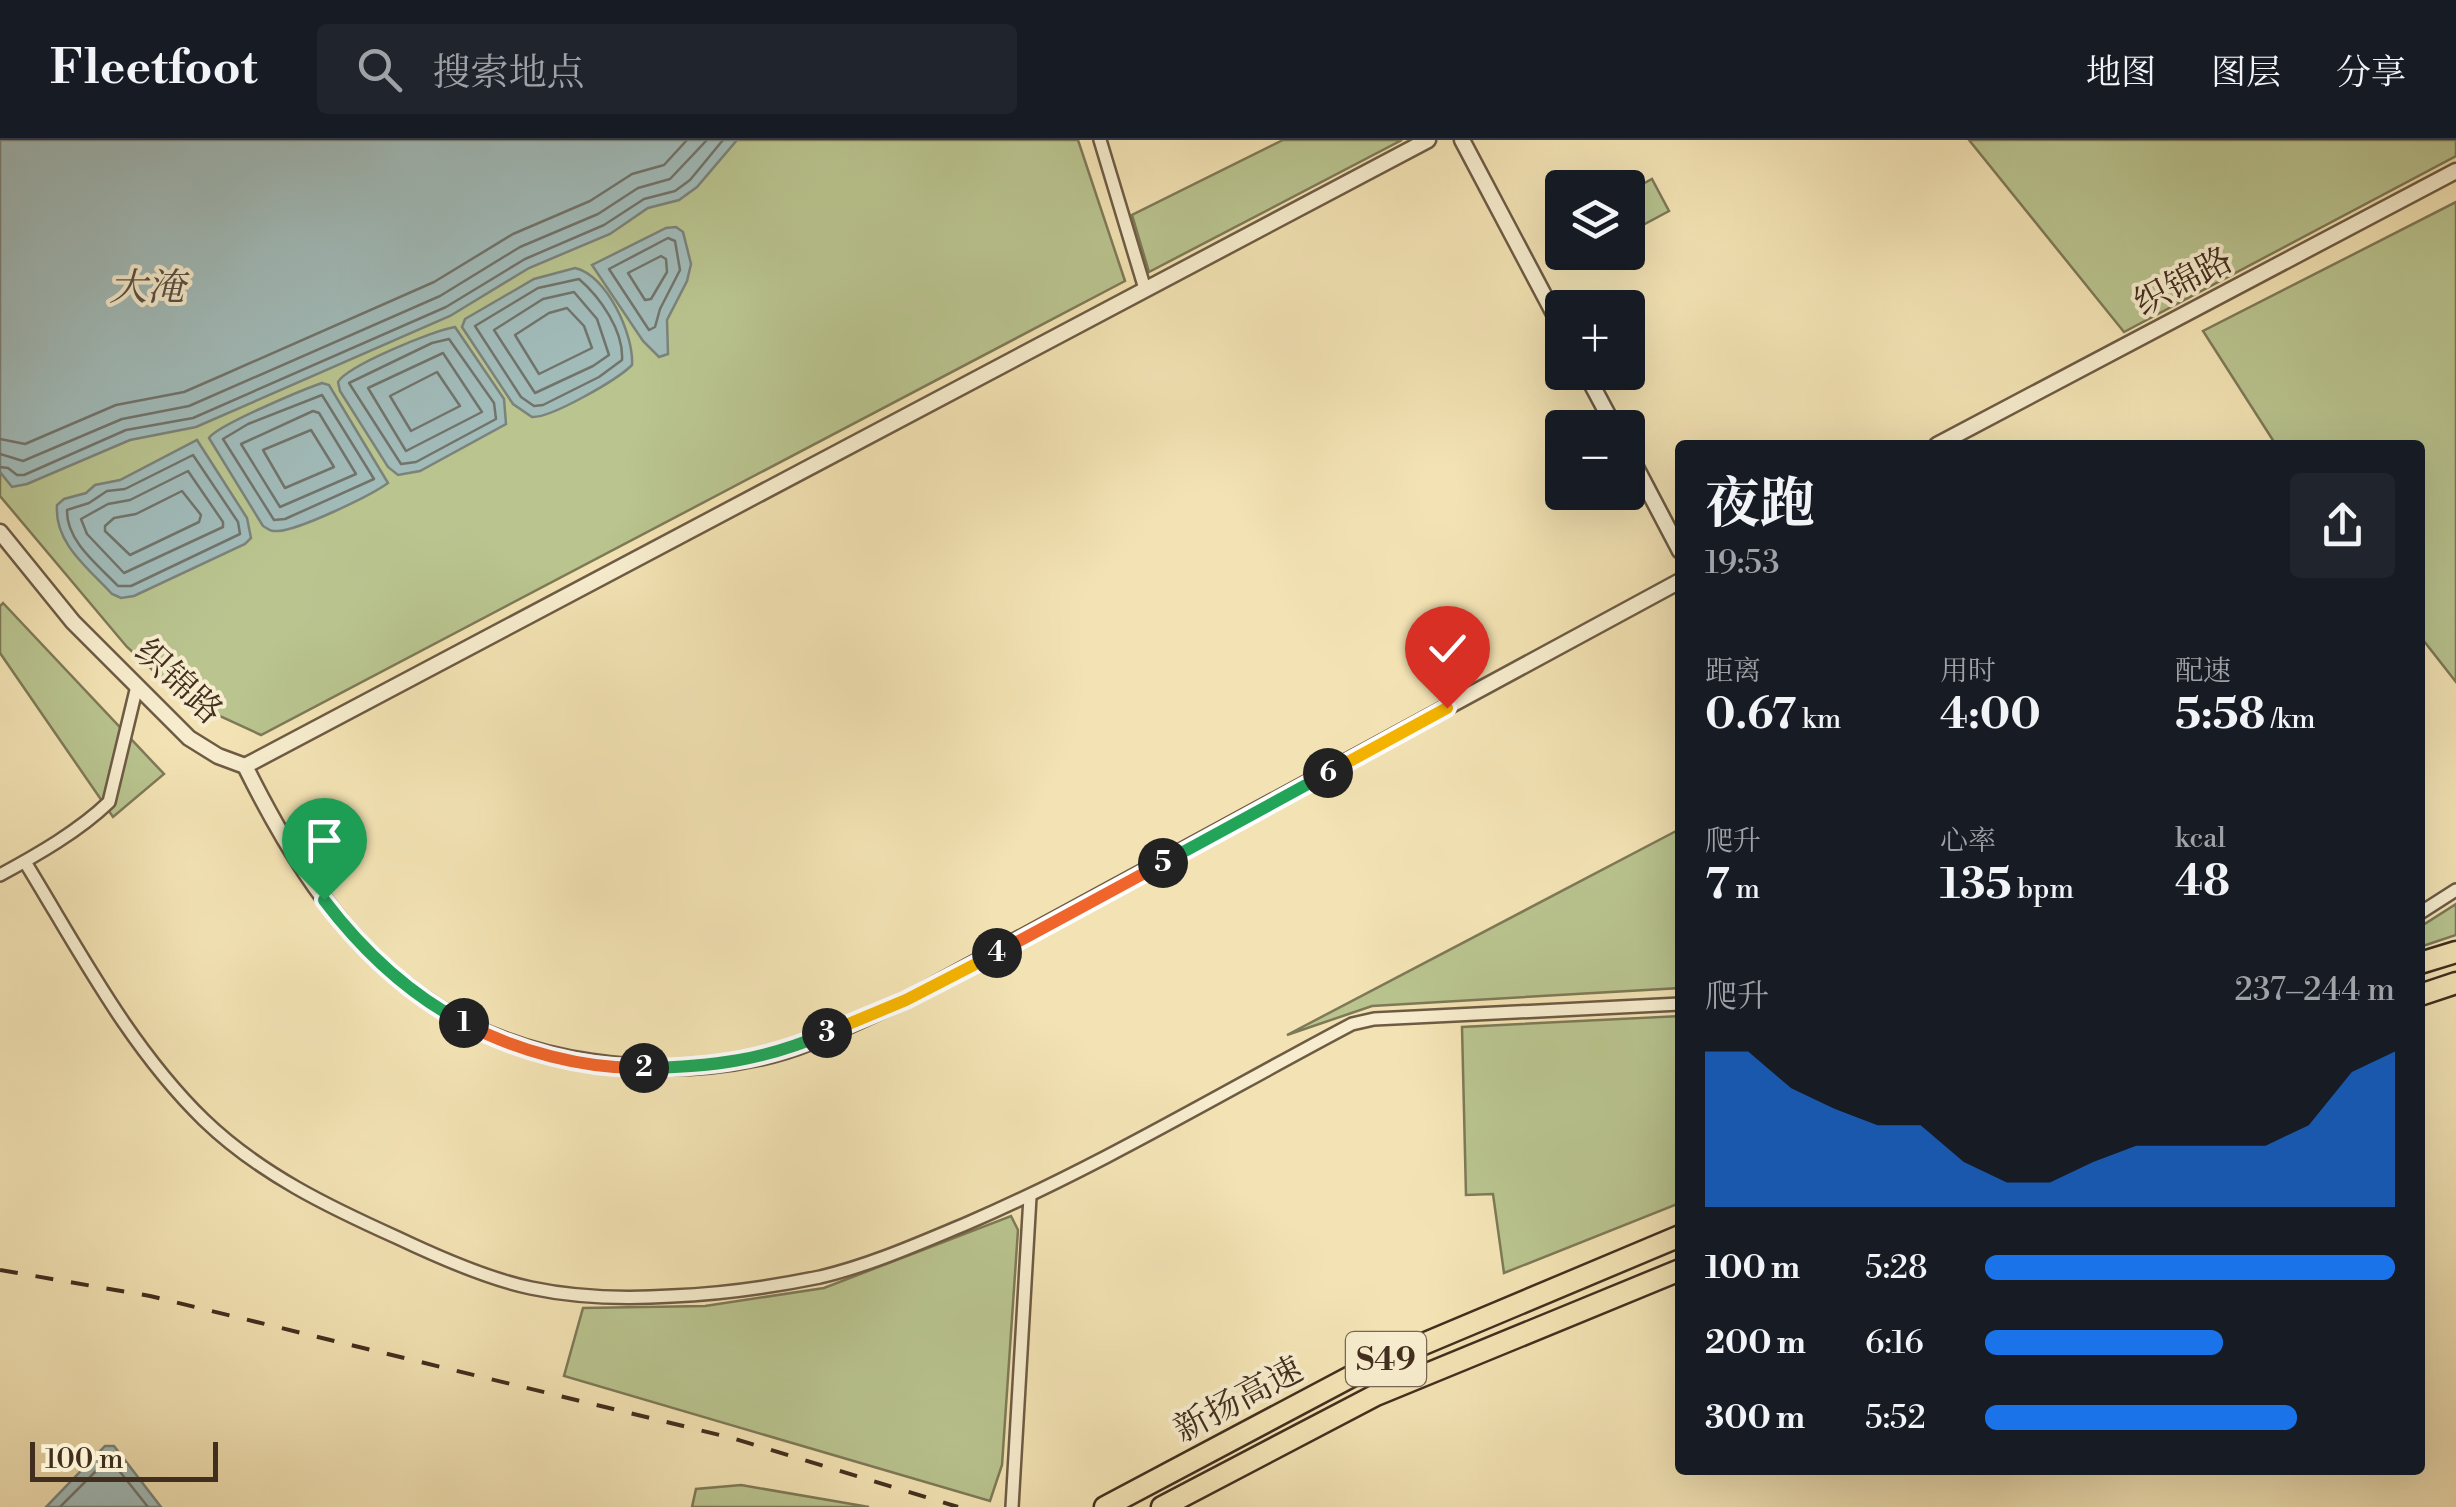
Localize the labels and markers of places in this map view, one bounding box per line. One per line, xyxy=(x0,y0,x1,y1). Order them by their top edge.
pin xyxy=(1405,606,1490,709)
pin: 6 xyxy=(1303,748,1353,798)
pin xyxy=(282,798,367,901)
pin: 5 xyxy=(1138,838,1188,888)
pin: 4 xyxy=(972,928,1022,978)
pin: 1 xyxy=(439,998,489,1048)
pin: 3 xyxy=(802,1008,852,1058)
pin: 2 xyxy=(619,1043,669,1093)

